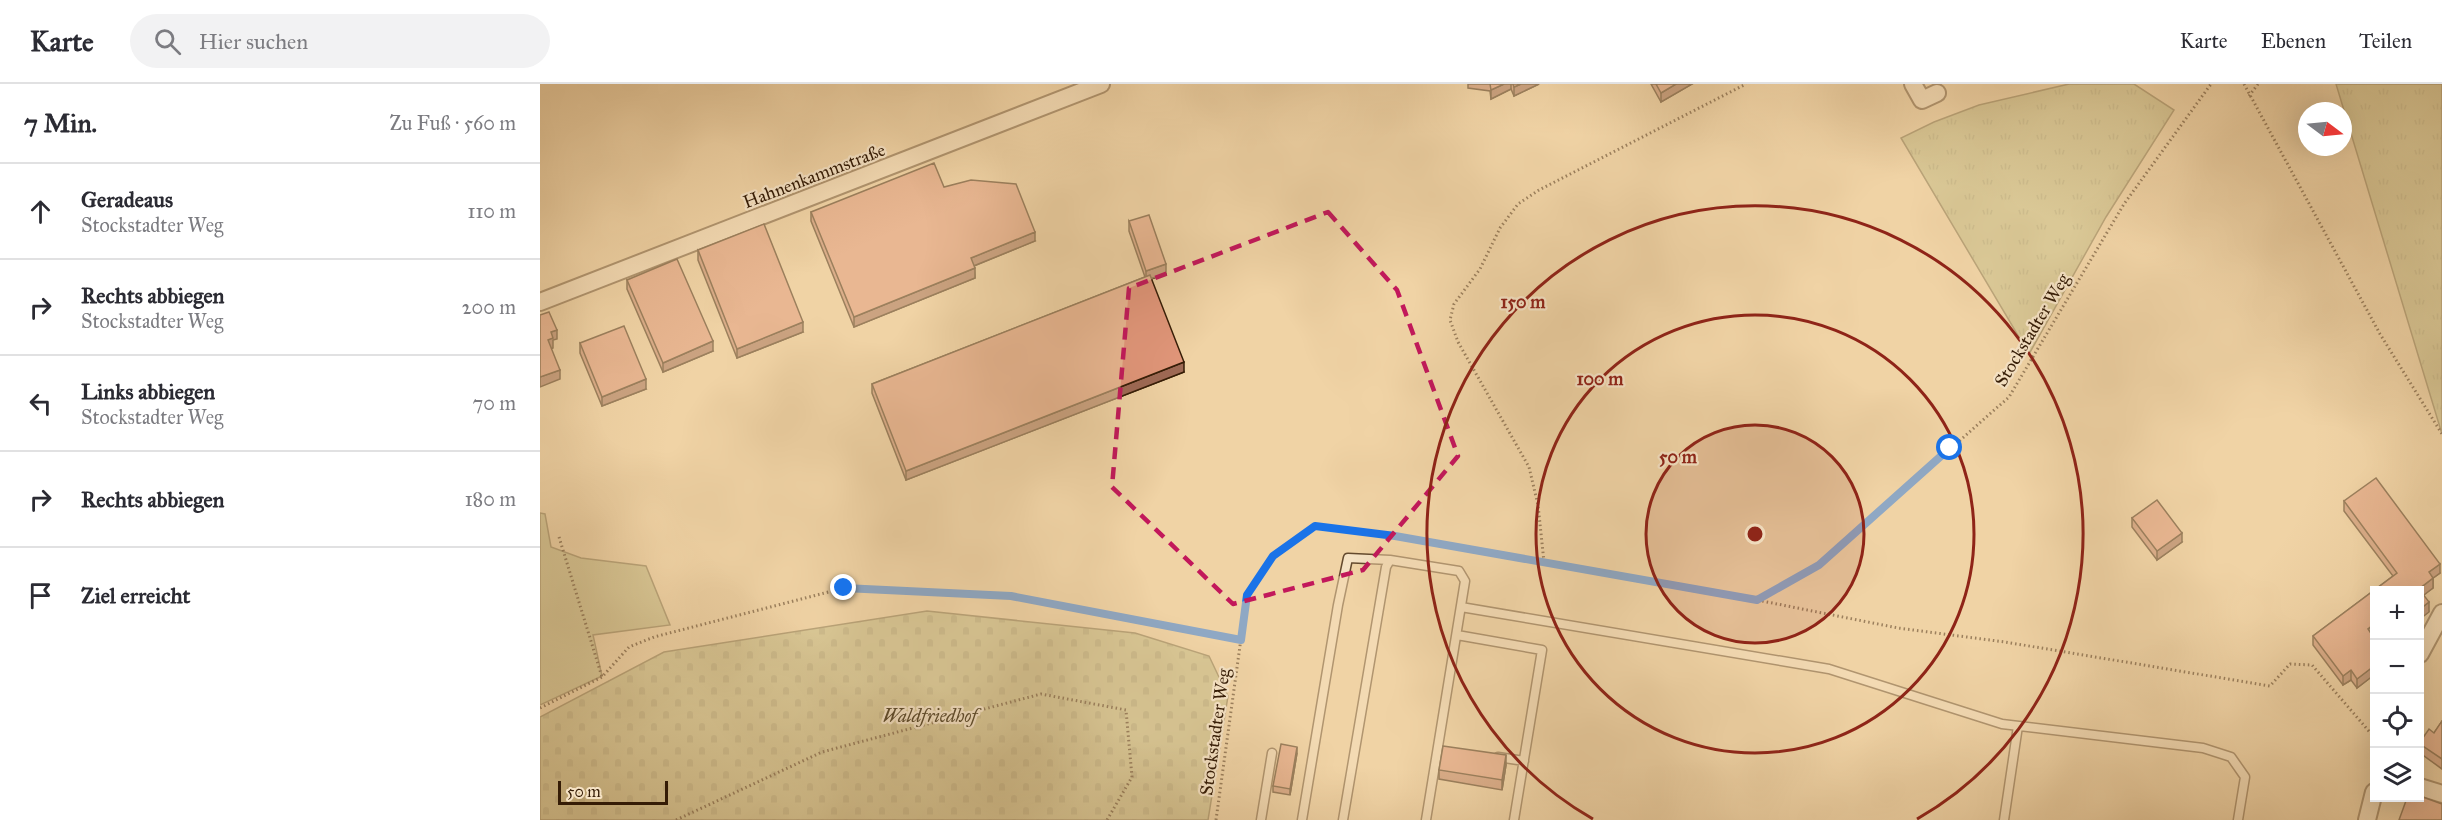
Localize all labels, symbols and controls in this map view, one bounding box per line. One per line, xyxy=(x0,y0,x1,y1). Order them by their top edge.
search box xyxy=(130,14,550,68)
text: Karte xyxy=(30,24,94,59)
icon: search xyxy=(151,25,184,58)
text: Hier suchen xyxy=(199,28,308,55)
text: Karte xyxy=(2180,28,2228,54)
text: Ebenen xyxy=(2261,28,2326,54)
text: Teilen xyxy=(2359,28,2412,54)
north arrow xyxy=(2298,102,2352,156)
text: 7 Min. xyxy=(24,107,97,139)
text: Zu Fuß · 560 m xyxy=(389,111,516,135)
street label: Hahnenkammstraße xyxy=(740,139,888,213)
text: Geradeaus xyxy=(81,186,173,213)
icon: ahead xyxy=(24,195,57,228)
text: 110 m xyxy=(468,199,516,223)
text: Stockstadter Weg xyxy=(81,213,223,237)
street label: Stockstadter Weg xyxy=(1990,269,2076,391)
text: Rechts abbiegen xyxy=(81,282,224,309)
icon: right xyxy=(24,291,57,324)
text: 150 m xyxy=(1501,291,1546,313)
text: 200 m xyxy=(462,295,516,319)
text: Stockstadter Weg xyxy=(81,309,223,333)
text: 100 m xyxy=(1577,368,1624,390)
text: Links abbiegen xyxy=(81,378,215,405)
icon: left xyxy=(24,387,57,420)
text: 70 m xyxy=(473,391,516,415)
text: Stockstadter Weg xyxy=(81,405,223,429)
route start xyxy=(1936,434,1962,460)
text: 50 m xyxy=(1659,446,1698,468)
icon: right xyxy=(24,483,57,516)
text: Rechts abbiegen xyxy=(81,486,224,513)
text: 180 m xyxy=(465,487,516,511)
centre of rings xyxy=(1745,524,1765,544)
route end xyxy=(830,574,856,600)
icon: arrive xyxy=(24,579,57,612)
text: Ziel erreicht xyxy=(81,582,190,609)
map controls xyxy=(2370,586,2424,802)
button: + xyxy=(2370,586,2424,640)
button: − xyxy=(2370,640,2424,694)
street label: Stockstadter Weg xyxy=(1195,666,1236,797)
button: locate xyxy=(2370,694,2424,748)
park label: Waldfriedhof xyxy=(883,705,982,727)
button: layers xyxy=(2370,748,2424,802)
scale bar xyxy=(558,778,668,806)
text: 50 m xyxy=(567,782,601,801)

